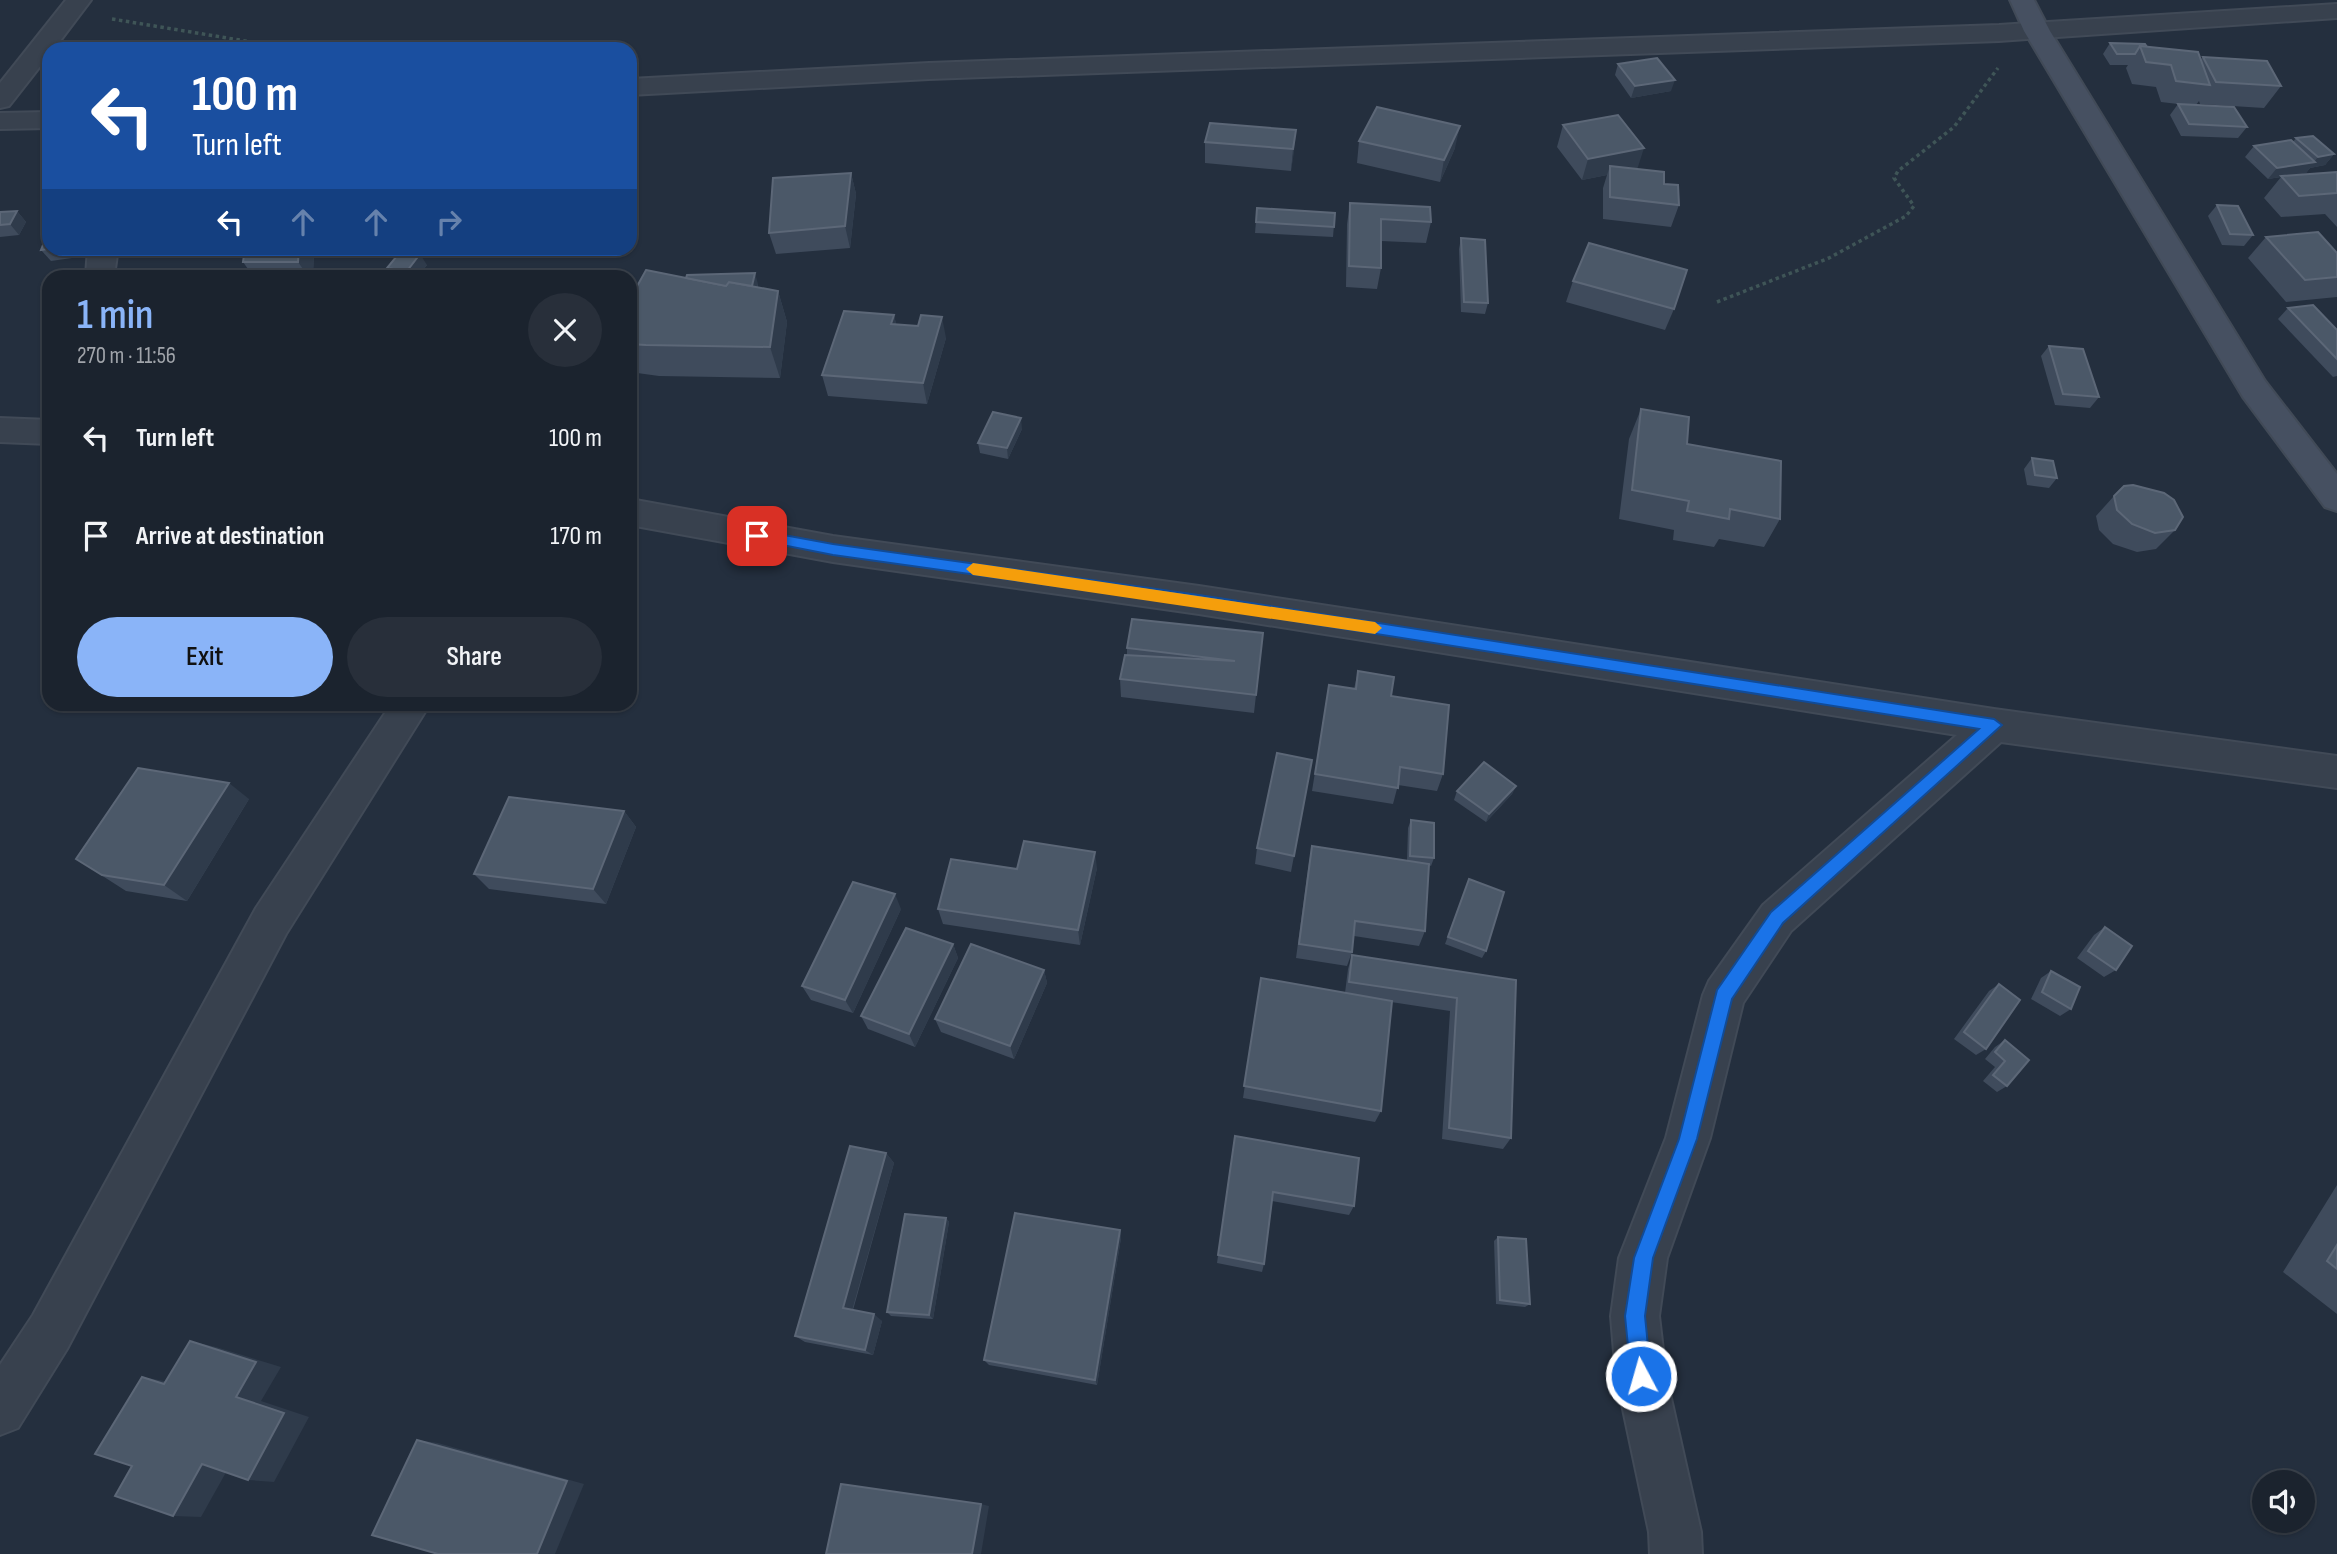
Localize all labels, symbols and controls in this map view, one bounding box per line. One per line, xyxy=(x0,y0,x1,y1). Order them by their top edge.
text: 100 m xyxy=(192,66,298,125)
icon: left xyxy=(77,70,168,161)
text: Turn left xyxy=(192,126,282,165)
icon: left xyxy=(211,203,249,241)
icon: ahead xyxy=(284,203,322,241)
icon: ahead xyxy=(357,203,395,241)
icon: right xyxy=(430,203,468,241)
text: 1 min xyxy=(77,290,153,341)
button: close xyxy=(528,293,602,367)
text: 270 m · 11:56 xyxy=(77,342,176,370)
icon: left xyxy=(77,419,115,457)
text: Turn left xyxy=(136,423,214,454)
text: 100 m xyxy=(549,423,602,454)
pin xyxy=(727,506,787,566)
icon: arrive xyxy=(77,517,115,555)
icon: arrive xyxy=(738,517,776,555)
text: Arrive at destination xyxy=(136,521,324,552)
text: 170 m xyxy=(550,521,602,552)
button: Exit xyxy=(77,617,333,697)
button: Share xyxy=(347,617,602,697)
position arrow xyxy=(1604,1339,1678,1413)
map controls xyxy=(2252,1470,2315,1533)
button: sound xyxy=(2252,1470,2315,1533)

